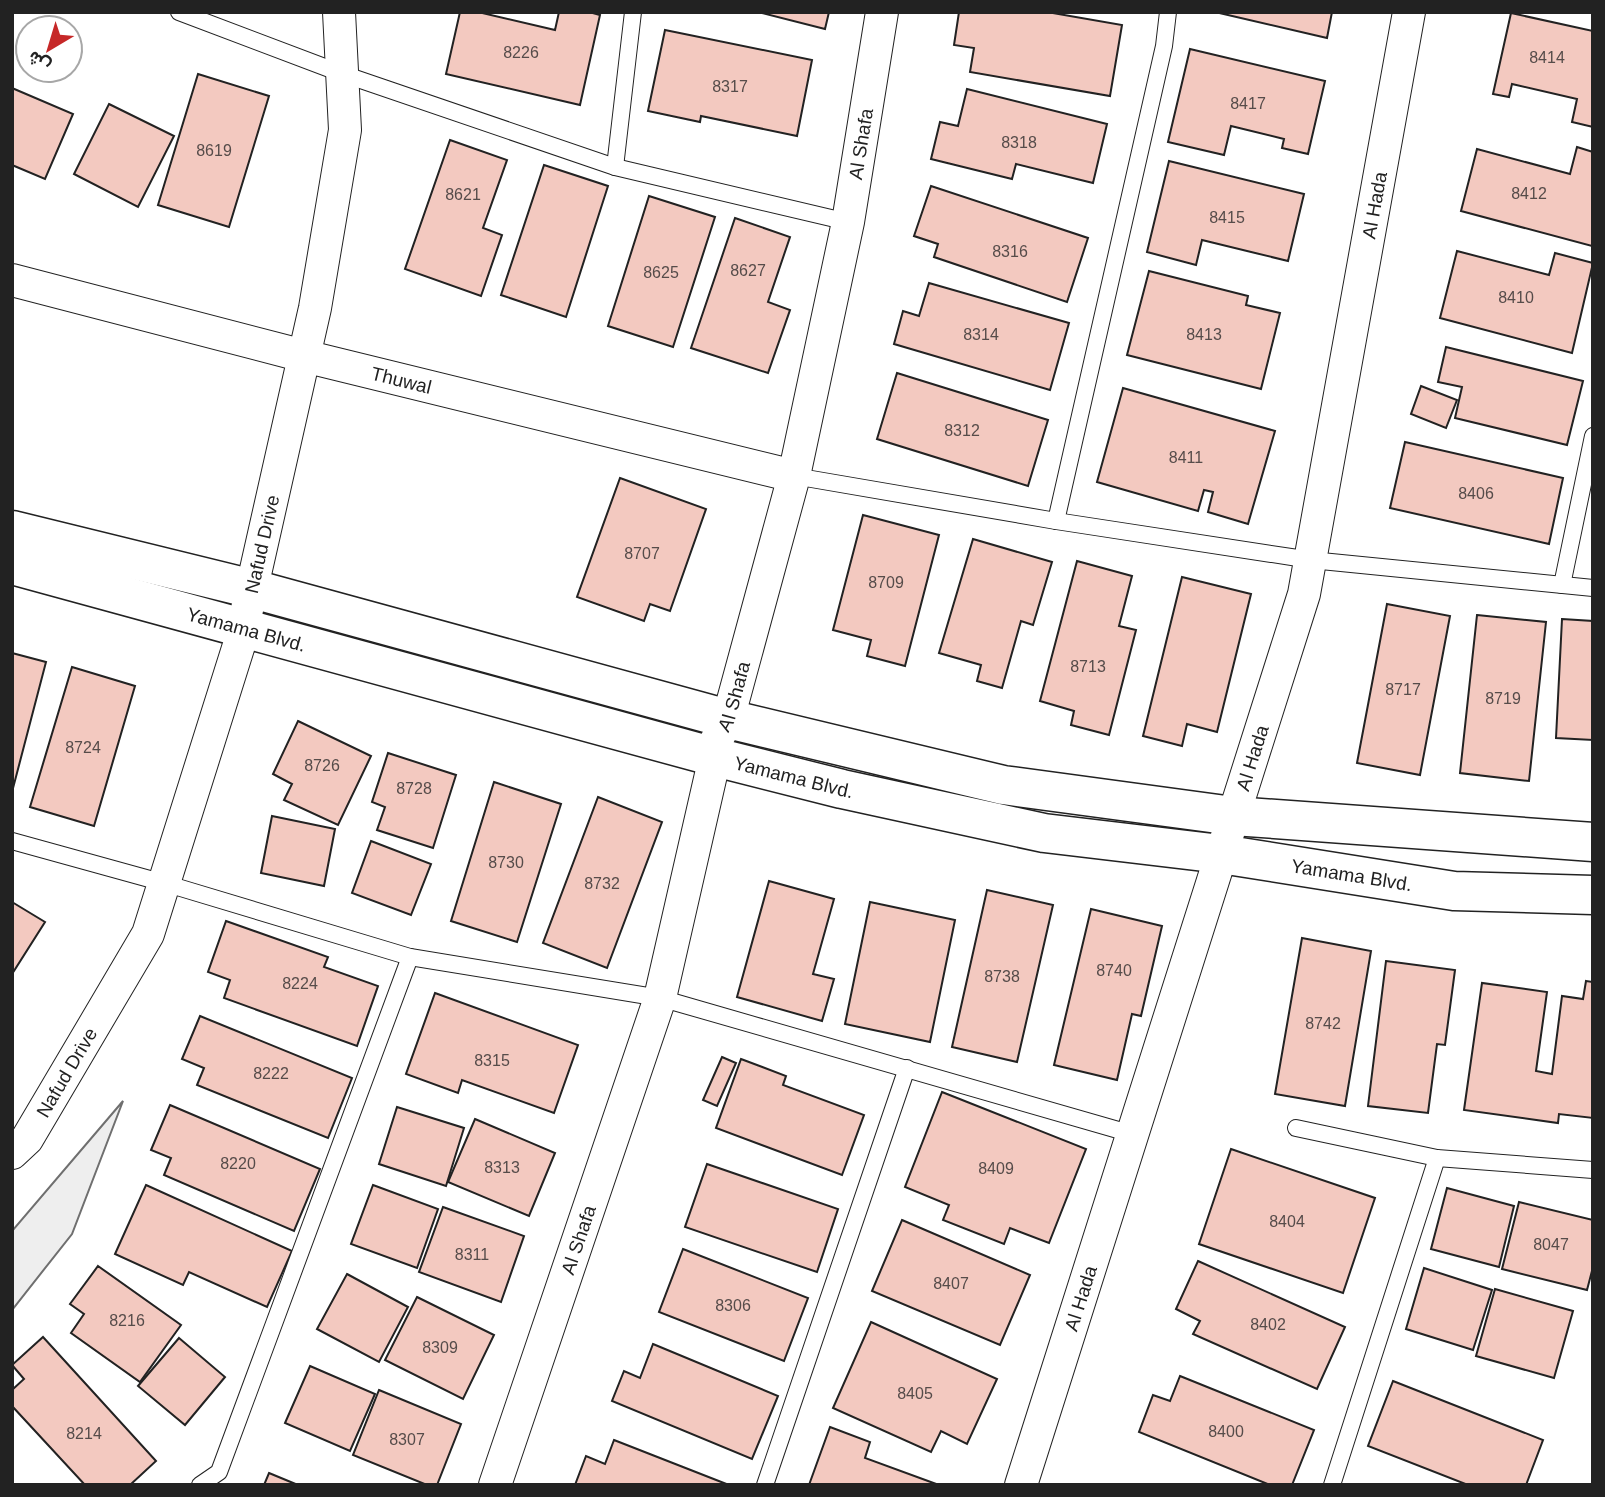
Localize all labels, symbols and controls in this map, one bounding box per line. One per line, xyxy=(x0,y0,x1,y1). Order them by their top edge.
north arrow xyxy=(14,14,84,84)
house number: 8226 xyxy=(503,44,539,61)
text: ش xyxy=(23,46,55,77)
house number: 8414 xyxy=(1529,49,1565,66)
house number: 8317 xyxy=(712,78,748,95)
house number: 8417 xyxy=(1230,95,1266,112)
street label: Al Shafa xyxy=(845,106,877,181)
house number: 8318 xyxy=(1001,134,1037,151)
house number: 8619 xyxy=(196,142,232,159)
street label: Al Hada xyxy=(1358,170,1391,240)
house number: 8412 xyxy=(1511,185,1547,202)
house number: 8621 xyxy=(445,186,481,203)
house number: 8415 xyxy=(1209,209,1245,226)
house number: 8316 xyxy=(992,243,1028,260)
house number: 8627 xyxy=(730,262,766,279)
house number: 8625 xyxy=(643,264,679,281)
house number: 8410 xyxy=(1498,289,1534,306)
house number: 8314 xyxy=(963,326,999,343)
house number: 8413 xyxy=(1186,326,1222,343)
street label: Thuwal xyxy=(369,363,434,398)
house number: 8312 xyxy=(944,422,980,439)
house number: 8411 xyxy=(1169,449,1203,466)
house number: 8406 xyxy=(1458,485,1494,502)
street label: Nafud Drive xyxy=(241,493,284,595)
house number: 8707 xyxy=(624,545,660,562)
house number: 8709 xyxy=(868,574,904,591)
street label: Yamama Blvd. xyxy=(185,603,308,656)
house number: 8713 xyxy=(1070,658,1106,675)
street label: Al Shafa xyxy=(713,659,754,735)
house number: 8717 xyxy=(1385,681,1421,698)
house number: 8719 xyxy=(1485,690,1521,707)
street label: Al Hada xyxy=(1232,722,1273,793)
house number: 8724 xyxy=(65,739,101,756)
street label: Yamama Blvd. xyxy=(732,752,855,802)
house number: 8726 xyxy=(304,757,340,774)
house number: 8728 xyxy=(396,780,432,797)
house number: 8730 xyxy=(488,854,524,871)
street label: Yamama Blvd. xyxy=(1290,855,1414,895)
house number: 8732 xyxy=(584,875,620,892)
house number: 8740 xyxy=(1096,962,1132,979)
house number: 8738 xyxy=(984,968,1020,985)
house number: 8224 xyxy=(282,975,318,992)
house number: 8742 xyxy=(1305,1015,1341,1032)
street label: Nafud Drive xyxy=(32,1024,101,1121)
house number: 8315 xyxy=(474,1052,510,1069)
house number: 8222 xyxy=(253,1065,289,1082)
house number: 8220 xyxy=(220,1155,256,1172)
house number: 8313 xyxy=(484,1159,520,1176)
house number: 8409 xyxy=(978,1160,1014,1177)
street label: Al Shafa xyxy=(557,1202,600,1277)
house number: 8404 xyxy=(1269,1213,1305,1230)
house number: 8047 xyxy=(1533,1236,1569,1253)
house number: 8311 xyxy=(455,1246,489,1263)
street label: Al Hada xyxy=(1061,1263,1101,1334)
house number: 8407 xyxy=(933,1275,969,1292)
house number: 8306 xyxy=(715,1297,751,1314)
house number: 8216 xyxy=(109,1312,145,1329)
house number: 8402 xyxy=(1250,1316,1286,1333)
house number: 8309 xyxy=(422,1339,458,1356)
house number: 8405 xyxy=(897,1385,933,1402)
house number: 8400 xyxy=(1208,1423,1244,1440)
house number: 8214 xyxy=(66,1425,102,1442)
house number: 8307 xyxy=(389,1431,425,1448)

